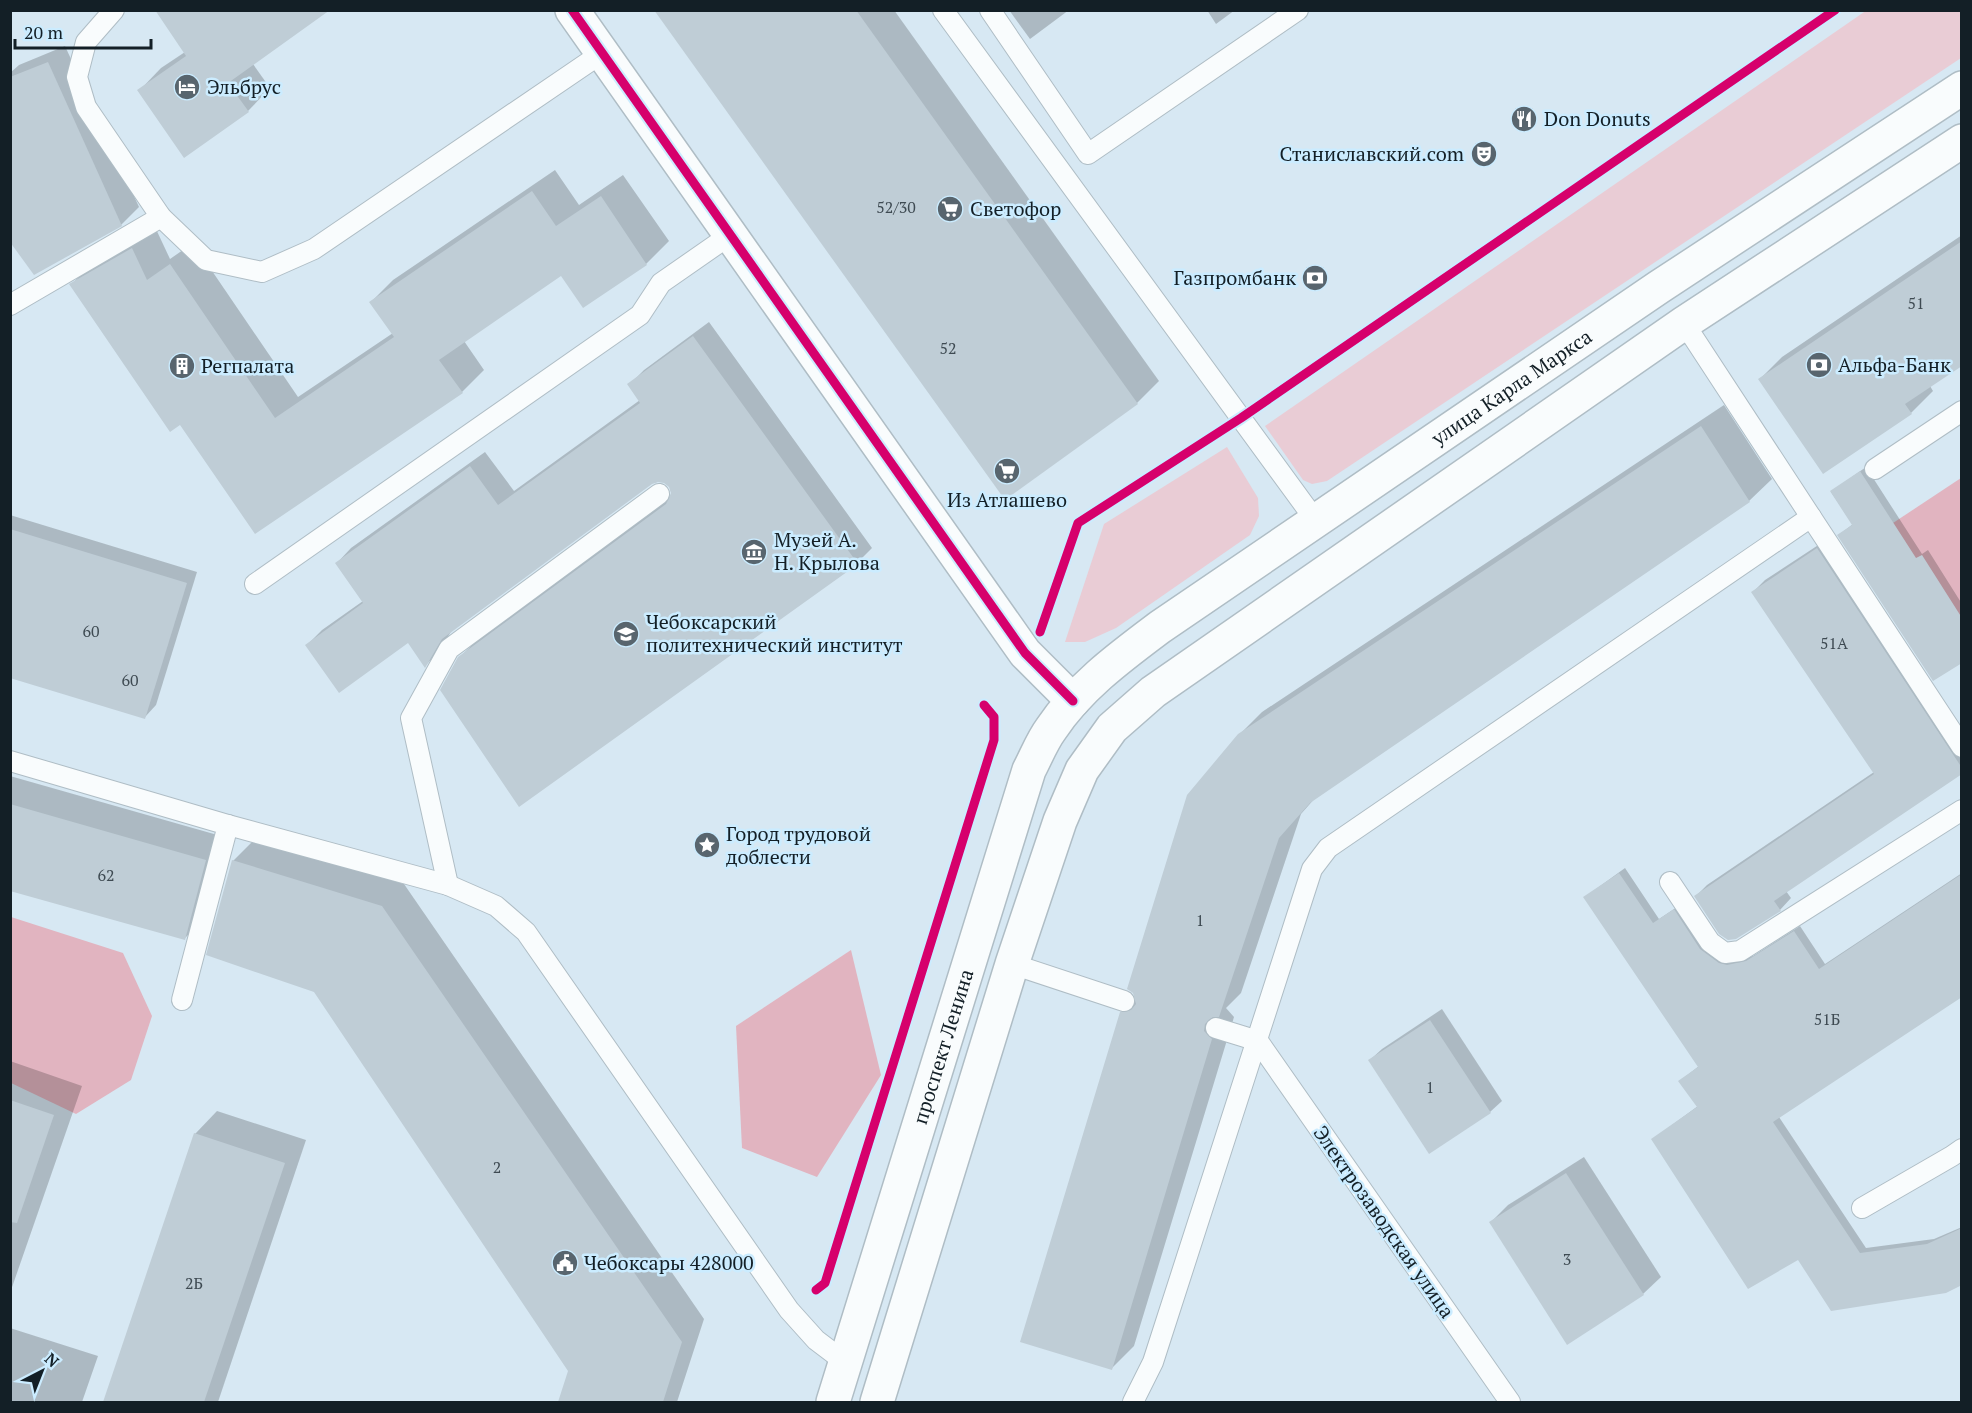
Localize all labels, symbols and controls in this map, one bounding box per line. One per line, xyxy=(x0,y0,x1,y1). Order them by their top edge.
scale bar xyxy=(15,12,152,50)
text: 20 m xyxy=(24,20,64,44)
hotel icon: Эльбрус xyxy=(172,72,202,102)
place label: Эльбрус xyxy=(207,73,281,100)
restaurant icon: Don Donuts xyxy=(1509,104,1539,134)
place label: Don Donuts xyxy=(1544,105,1651,132)
theatre icon: Станиславский.com xyxy=(1469,139,1499,169)
place label: Станиславский.com xyxy=(1279,140,1464,167)
supermarket icon: Светофор xyxy=(935,194,965,224)
place label: Светофор xyxy=(970,195,1061,222)
house number: 52/30 xyxy=(876,196,916,218)
bank icon: Газпромбанк xyxy=(1300,263,1330,293)
place label: Газпромбанк xyxy=(1174,264,1296,291)
house number: 51 xyxy=(1907,292,1925,314)
street label: улица Карла Маркса xyxy=(1425,323,1597,452)
house number: 52 xyxy=(939,337,957,359)
bank icon: Альфа-Банк xyxy=(1804,350,1834,380)
building icon: Регпалата xyxy=(167,351,197,381)
place label: Альфа-Банк xyxy=(1838,351,1951,378)
place label: Регпалата xyxy=(201,352,294,379)
supermarket icon: Из Атлашево xyxy=(992,456,1022,486)
place label: Из Атлашево xyxy=(947,486,1067,513)
place label: Музей А. Н. Крылова xyxy=(774,526,880,576)
museum icon: Музей А. Н. Крылова xyxy=(739,537,769,567)
place label: Чебоксарский политехнический институт xyxy=(646,608,903,658)
school or university icon: Чебоксарский политехнический институт xyxy=(611,619,641,649)
house number: 60 xyxy=(82,620,100,642)
house number: 51А xyxy=(1820,632,1848,654)
house number: 60 xyxy=(121,669,139,691)
place label: Город трудовой доблести xyxy=(726,820,871,870)
place icon: Город трудовой доблести xyxy=(692,830,722,860)
house number: 62 xyxy=(97,864,115,886)
house number: 1 xyxy=(1196,909,1204,931)
street label: проспект Ленина xyxy=(906,966,979,1128)
house number: 51Б xyxy=(1814,1008,1840,1030)
house number: 1 xyxy=(1426,1076,1434,1098)
street label: Электрозаводская улица xyxy=(1308,1120,1461,1323)
house number: 2 xyxy=(493,1156,501,1178)
public building icon: Чебоксары 428000 xyxy=(550,1248,580,1278)
house number: 3 xyxy=(1563,1248,1571,1270)
place label: Чебоксары 428000 xyxy=(584,1249,754,1276)
house number: 2Б xyxy=(185,1272,203,1294)
north arrow xyxy=(12,1341,72,1401)
text: N xyxy=(40,1348,64,1372)

